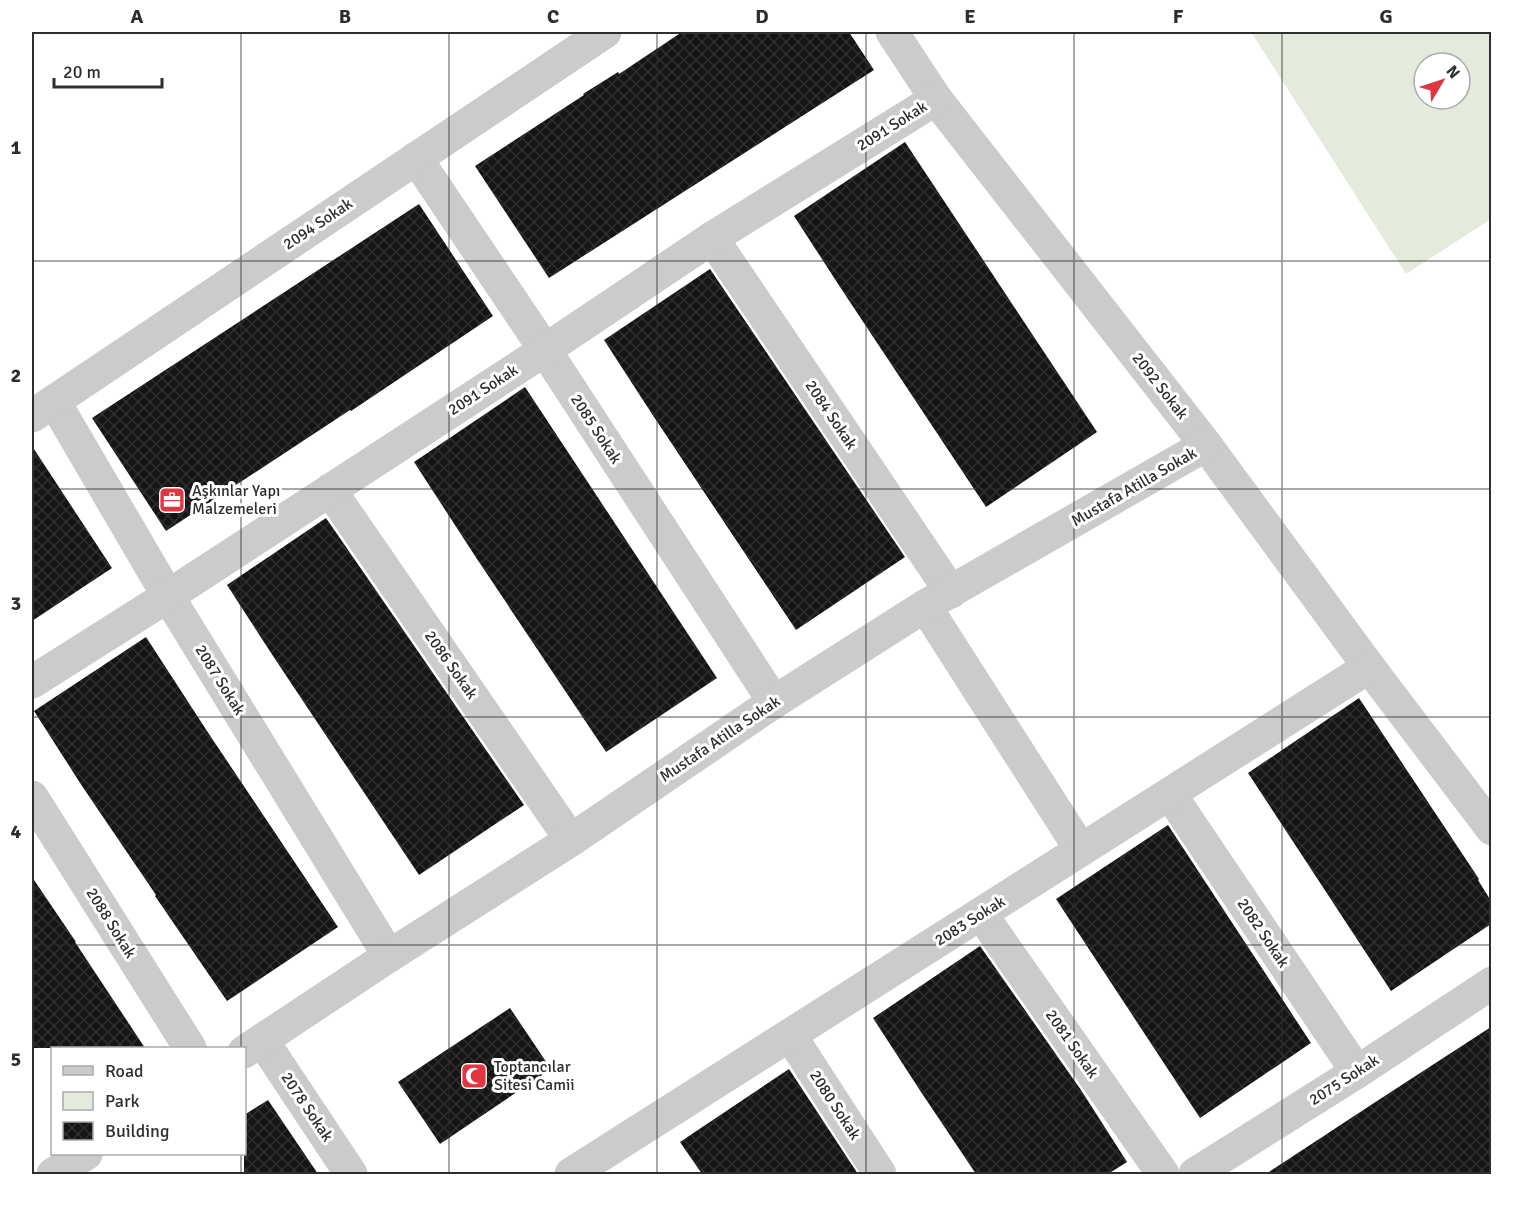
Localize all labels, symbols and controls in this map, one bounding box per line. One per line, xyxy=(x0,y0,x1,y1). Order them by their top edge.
text: A xyxy=(131,4,144,29)
text: B xyxy=(339,4,351,29)
text: C xyxy=(547,4,559,29)
text: D xyxy=(755,4,769,29)
text: E xyxy=(964,4,976,29)
text: F xyxy=(1173,4,1184,29)
text: G xyxy=(1379,4,1393,29)
scale bar xyxy=(54,51,162,89)
north arrow xyxy=(1412,51,1472,111)
text: 20 m xyxy=(63,61,101,83)
text: N xyxy=(1442,62,1464,83)
street label: 2091 Sokak xyxy=(853,96,931,156)
text: 1 xyxy=(11,135,22,160)
street label: 2094 Sokak xyxy=(279,193,357,255)
street label: 2092 Sokak xyxy=(1128,349,1192,423)
street label: 2091 Sokak xyxy=(444,360,522,420)
text: 2 xyxy=(11,363,21,388)
street label: 2084 Sokak xyxy=(800,376,862,454)
street label: 2085 Sokak xyxy=(566,390,626,468)
street label: Mustafa Atilla Sokak xyxy=(1068,443,1200,531)
place label: Aşkınlar Yapı Malzemeleri xyxy=(192,481,280,519)
office icon: Aşkınlar Yapı Malzemeleri xyxy=(157,485,187,515)
text: 3 xyxy=(11,591,21,616)
street label: 2086 Sokak xyxy=(420,627,482,703)
street label: 2087 Sokak xyxy=(190,641,250,719)
street label: Mustafa Atilla Sokak xyxy=(656,691,784,787)
text: 4 xyxy=(11,819,22,844)
street label: 2088 Sokak xyxy=(81,884,141,962)
street label: 2083 Sokak xyxy=(931,891,1009,951)
street label: 2082 Sokak xyxy=(1232,894,1294,972)
street label: 2081 Sokak xyxy=(1041,1006,1103,1082)
text: 5 xyxy=(11,1047,21,1072)
legend xyxy=(51,1047,246,1155)
street label: 2075 Sokak xyxy=(1305,1050,1383,1110)
place label: Toptancılar Sitesi Camii xyxy=(494,1057,575,1095)
text: Road xyxy=(105,1060,144,1082)
mosque icon: Toptancılar Sitesi Camii xyxy=(459,1061,489,1091)
street label: 2080 Sokak xyxy=(805,1066,865,1144)
street label: 2078 Sokak xyxy=(276,1068,338,1146)
text: Park xyxy=(105,1090,140,1112)
text: Building xyxy=(105,1120,169,1142)

